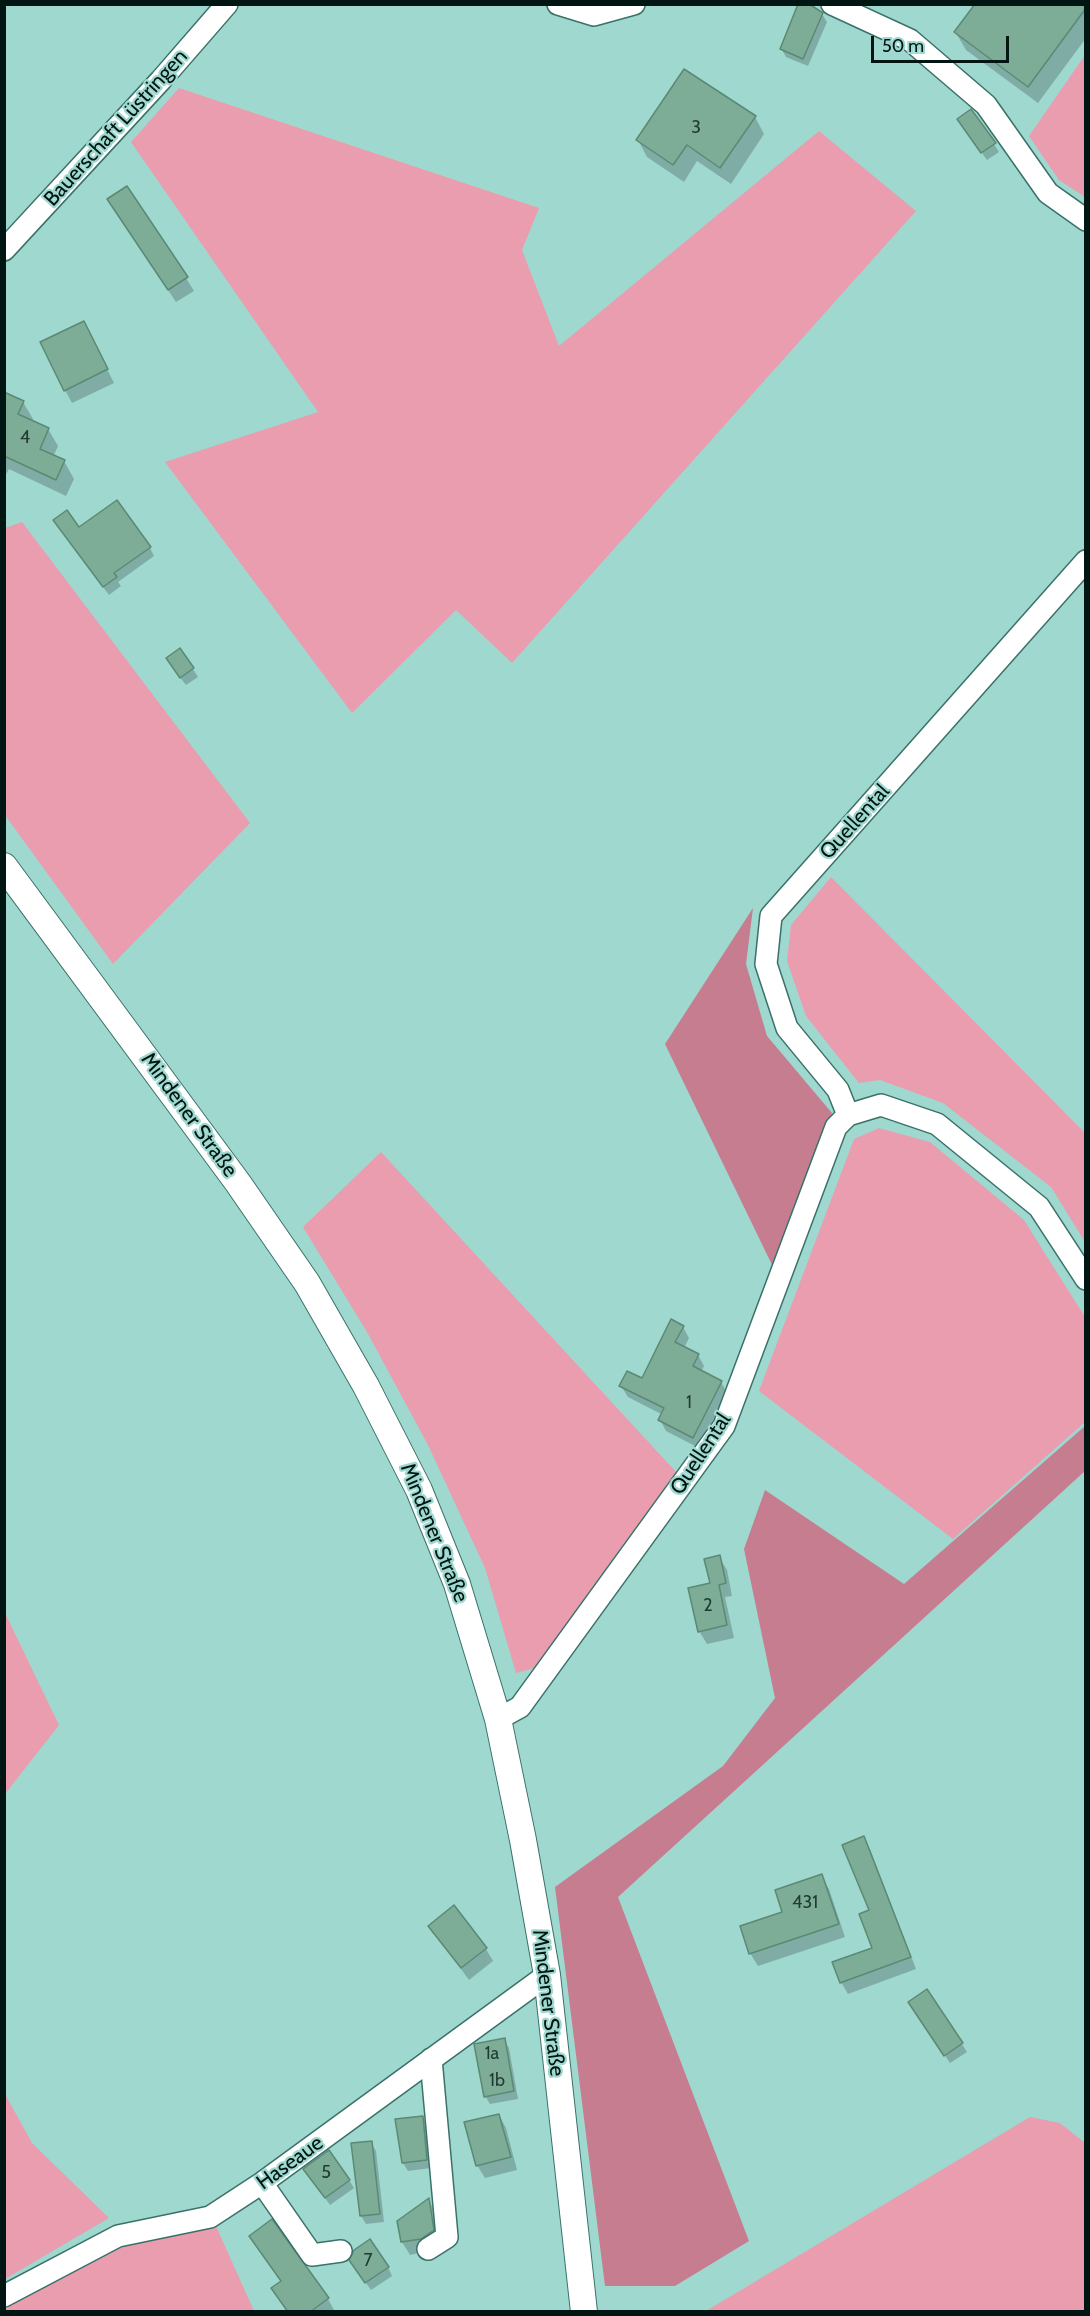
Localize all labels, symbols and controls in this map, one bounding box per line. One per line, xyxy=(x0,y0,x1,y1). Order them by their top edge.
scale bar xyxy=(874,24,1012,62)
text: 50 m xyxy=(882,35,924,57)
street label: Bauerschaft Lüstringen xyxy=(39,44,193,212)
house number: 3 xyxy=(691,117,701,139)
house number: 4 xyxy=(20,427,30,449)
street label: Quellental xyxy=(815,779,895,865)
street label: Mindener Straße xyxy=(135,1048,243,1182)
house number: 1 xyxy=(686,1392,692,1414)
street label: Quellental xyxy=(665,1409,737,1499)
street label: Mindener Straße xyxy=(395,1460,473,1606)
house number: 2 xyxy=(703,1595,713,1617)
house number: 431 xyxy=(792,1892,818,1914)
street label: Mindener Straße xyxy=(526,1928,570,2078)
house number: 1a xyxy=(485,2043,499,2065)
house number: 1b xyxy=(489,2070,505,2092)
street label: Haseaue xyxy=(252,2130,328,2196)
house number: 5 xyxy=(321,2162,331,2184)
house number: 7 xyxy=(363,2250,373,2272)

